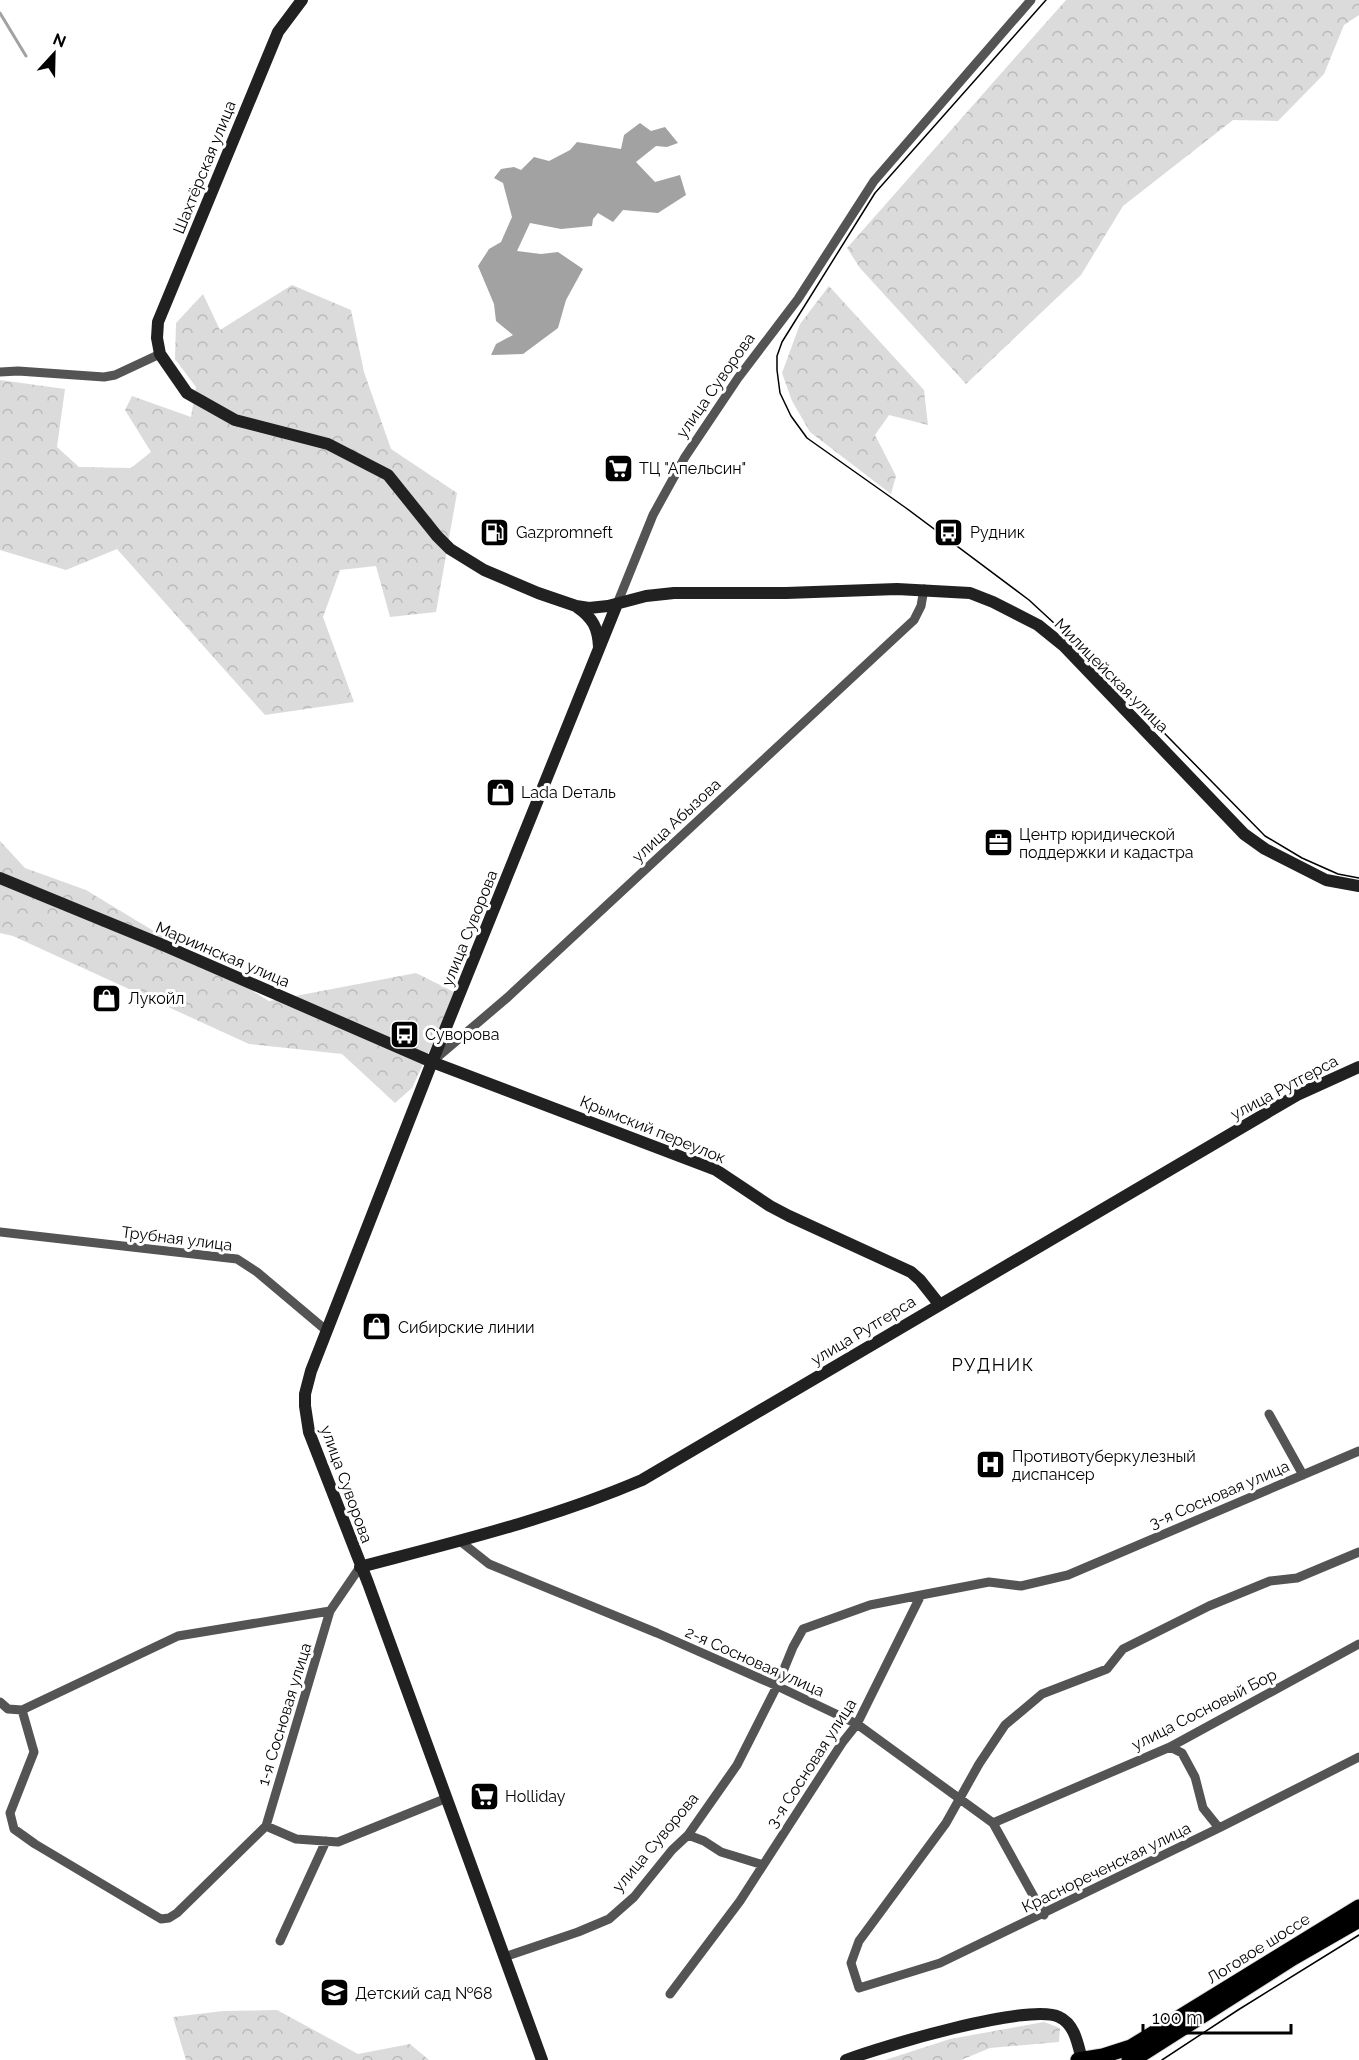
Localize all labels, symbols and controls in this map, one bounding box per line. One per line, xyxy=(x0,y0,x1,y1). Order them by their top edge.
north arrow xyxy=(24,24,84,84)
text: N xyxy=(50,29,69,52)
street label: Шахтёрская улица xyxy=(169,98,240,237)
street label: улица Суворова xyxy=(672,329,759,441)
supermarket icon: ТЦ "Апельсин" xyxy=(602,452,634,484)
place label: ТЦ "Апельсин" xyxy=(639,459,746,478)
fuel station icon: Gazpromneft xyxy=(479,516,511,548)
bus stop icon: Рудник xyxy=(933,516,965,548)
place label: Gazpromneft xyxy=(516,523,613,542)
place label: Рудник xyxy=(970,523,1025,542)
street label: Милицейская улица xyxy=(1051,614,1173,736)
street label: улица Абызова xyxy=(628,775,725,866)
shop icon: Lada Dеталь xyxy=(484,776,516,808)
place label: Lada Dеталь xyxy=(521,783,616,802)
place label: Центр юридической поддержки и кадастра xyxy=(1019,825,1194,862)
office icon: Центр юридической поддержки и кадастра xyxy=(982,827,1014,859)
street label: улица Суворова xyxy=(437,867,501,989)
street label: Мариинская улица xyxy=(153,918,293,991)
shop icon: Лукойл xyxy=(91,982,123,1014)
place label: Лукойл xyxy=(128,989,184,1008)
bus stop icon: Суворова xyxy=(388,1018,420,1050)
place label: Суворова xyxy=(425,1025,499,1044)
street label: улица Рутгерса xyxy=(1227,1051,1341,1124)
street label: Крымский переулок xyxy=(577,1092,728,1167)
street label: Трубная улица xyxy=(120,1222,233,1255)
street label: улица Рутгерса xyxy=(807,1292,919,1369)
shop icon: Сибирские линии xyxy=(361,1311,393,1343)
place label: Сибирские линии xyxy=(398,1318,535,1337)
district label: РУДНИК xyxy=(951,1354,1035,1375)
street label: улица Суворова xyxy=(316,1423,377,1546)
place label: Противотуберкулезный диспансер xyxy=(1012,1447,1196,1484)
hospital icon: Противотуберкулезный диспансер xyxy=(975,1449,1007,1481)
street label: 3-я Сосновая улица xyxy=(1146,1456,1292,1533)
street label: 2-я Сосновая улица xyxy=(682,1622,827,1701)
street label: 1-я Сосновая улица xyxy=(254,1640,315,1788)
street label: улица Сосновый Бор xyxy=(1129,1665,1280,1754)
street label: 3-я Сосновая улица xyxy=(763,1695,860,1831)
supermarket icon: Holliday xyxy=(468,1780,500,1812)
place label: Holliday xyxy=(505,1787,566,1806)
street label: улица Суворова xyxy=(608,1789,702,1896)
street label: Краснореченская улица xyxy=(1019,1818,1194,1917)
street label: Логовое шоссе xyxy=(1203,1909,1313,1988)
school or university icon: Детский сад №68 xyxy=(318,1977,350,2009)
place label: Детский сад №68 xyxy=(355,1984,492,2003)
scale bar xyxy=(1143,1997,1292,2035)
text: 100 m xyxy=(1152,2007,1203,2028)

